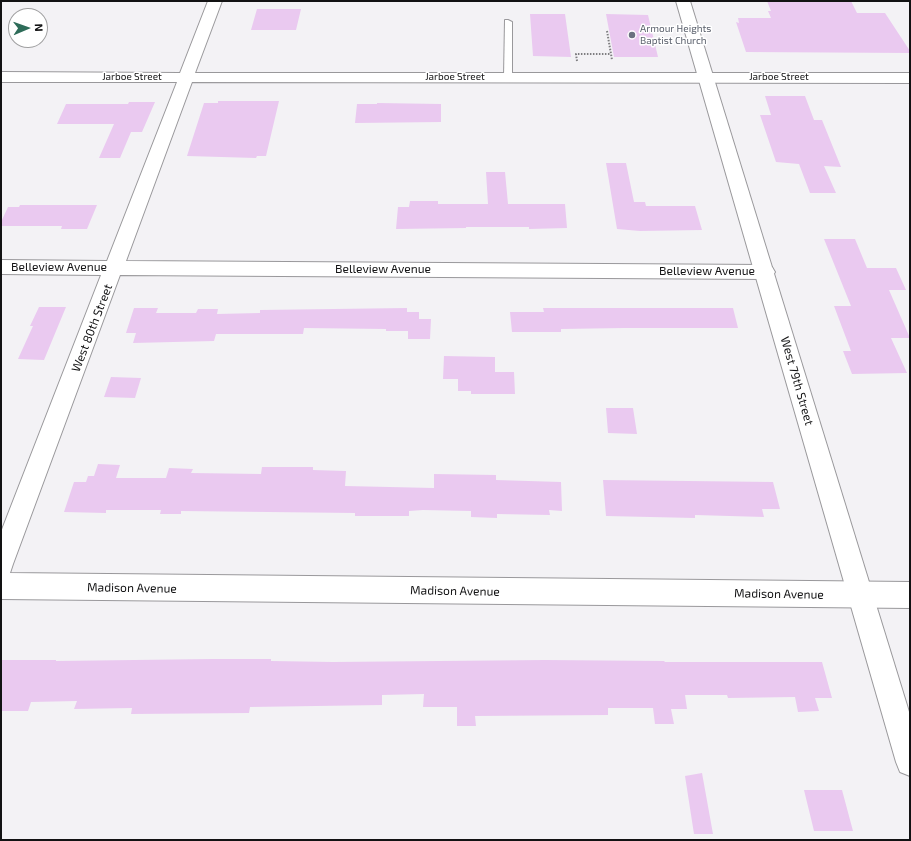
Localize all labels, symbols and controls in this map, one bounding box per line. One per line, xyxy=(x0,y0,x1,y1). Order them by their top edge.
north arrow xyxy=(8,8,48,48)
text: N xyxy=(33,23,46,32)
place label: Armour Heights Baptist Church xyxy=(640,23,711,46)
marker: Armour Heights Baptist Church xyxy=(627,30,637,40)
street label: Jarboe Street xyxy=(102,71,162,83)
street label: Jarboe Street xyxy=(425,71,485,83)
street label: Jarboe Street xyxy=(749,71,809,83)
street label: Belleview Avenue xyxy=(11,260,107,274)
street label: Belleview Avenue xyxy=(335,262,431,276)
street label: Belleview Avenue xyxy=(659,264,755,278)
street label: West 80th Street xyxy=(69,282,115,374)
street label: West 79th Street xyxy=(777,335,817,427)
street label: Madison Avenue xyxy=(87,580,177,596)
street label: Madison Avenue xyxy=(410,583,500,599)
street label: Madison Avenue xyxy=(734,586,824,602)

